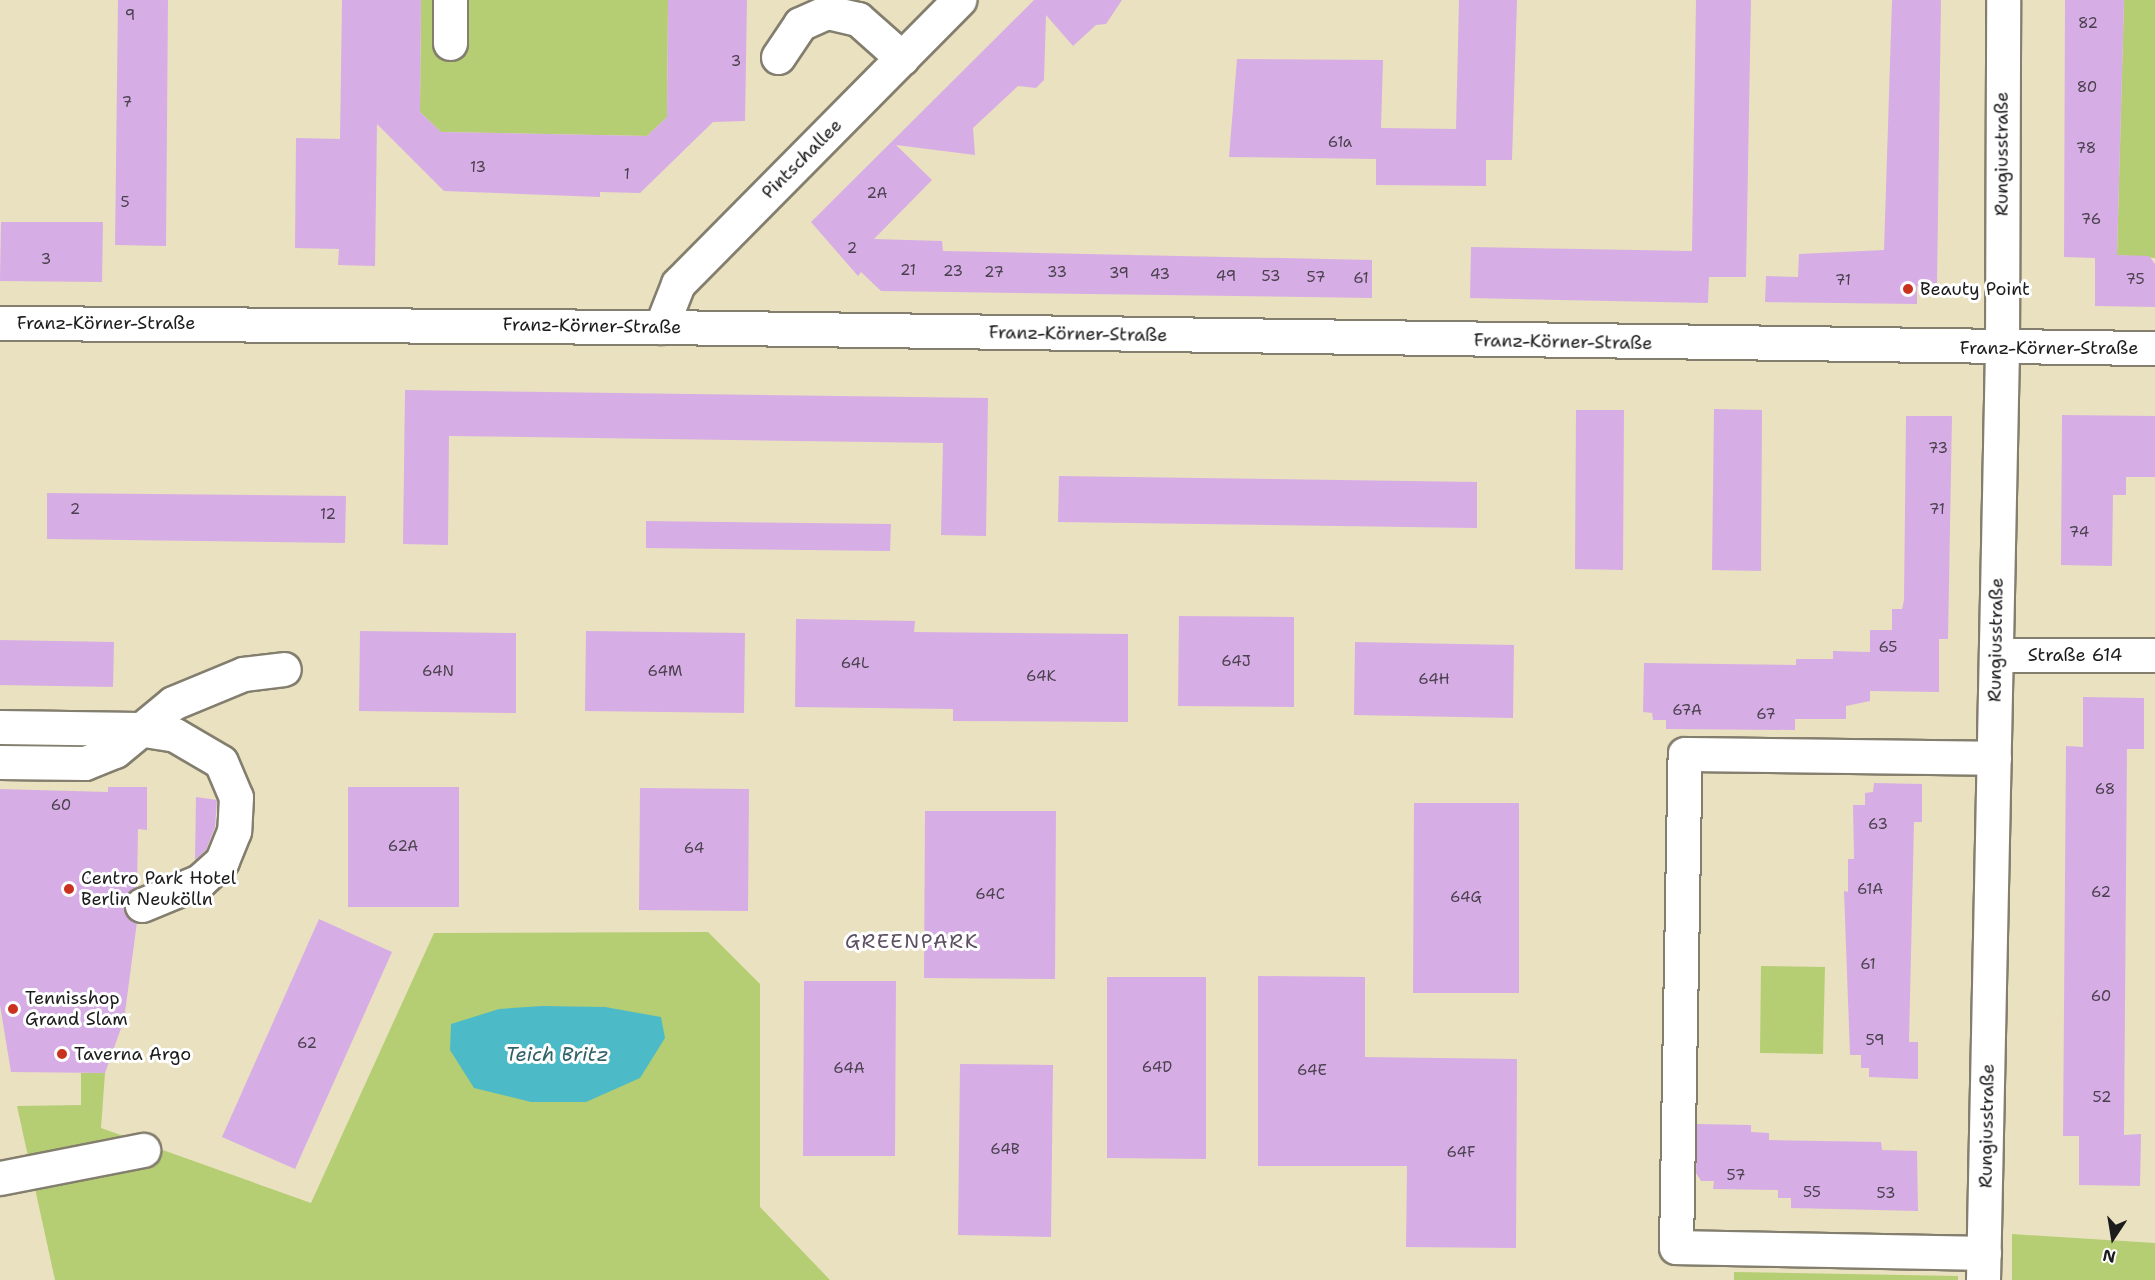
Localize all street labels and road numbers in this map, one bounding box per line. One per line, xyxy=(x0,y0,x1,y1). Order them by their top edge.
street label: Rungiusstraße xyxy=(1991,92,2013,216)
street label: Pintschallee xyxy=(758,115,846,203)
street label: Franz-Körner-Straße xyxy=(17,312,195,334)
street label: Franz-Körner-Straße xyxy=(502,314,682,338)
street label: Franz-Körner-Straße xyxy=(988,322,1168,346)
street label: Franz-Körner-Straße xyxy=(1473,330,1653,354)
street label: Franz-Körner-Straße xyxy=(1960,337,2138,359)
street label: Rungiusstraße xyxy=(1984,578,2008,702)
street label: Straße 614 xyxy=(2028,644,2122,666)
street label: Rungiusstraße xyxy=(1975,1064,1999,1188)

